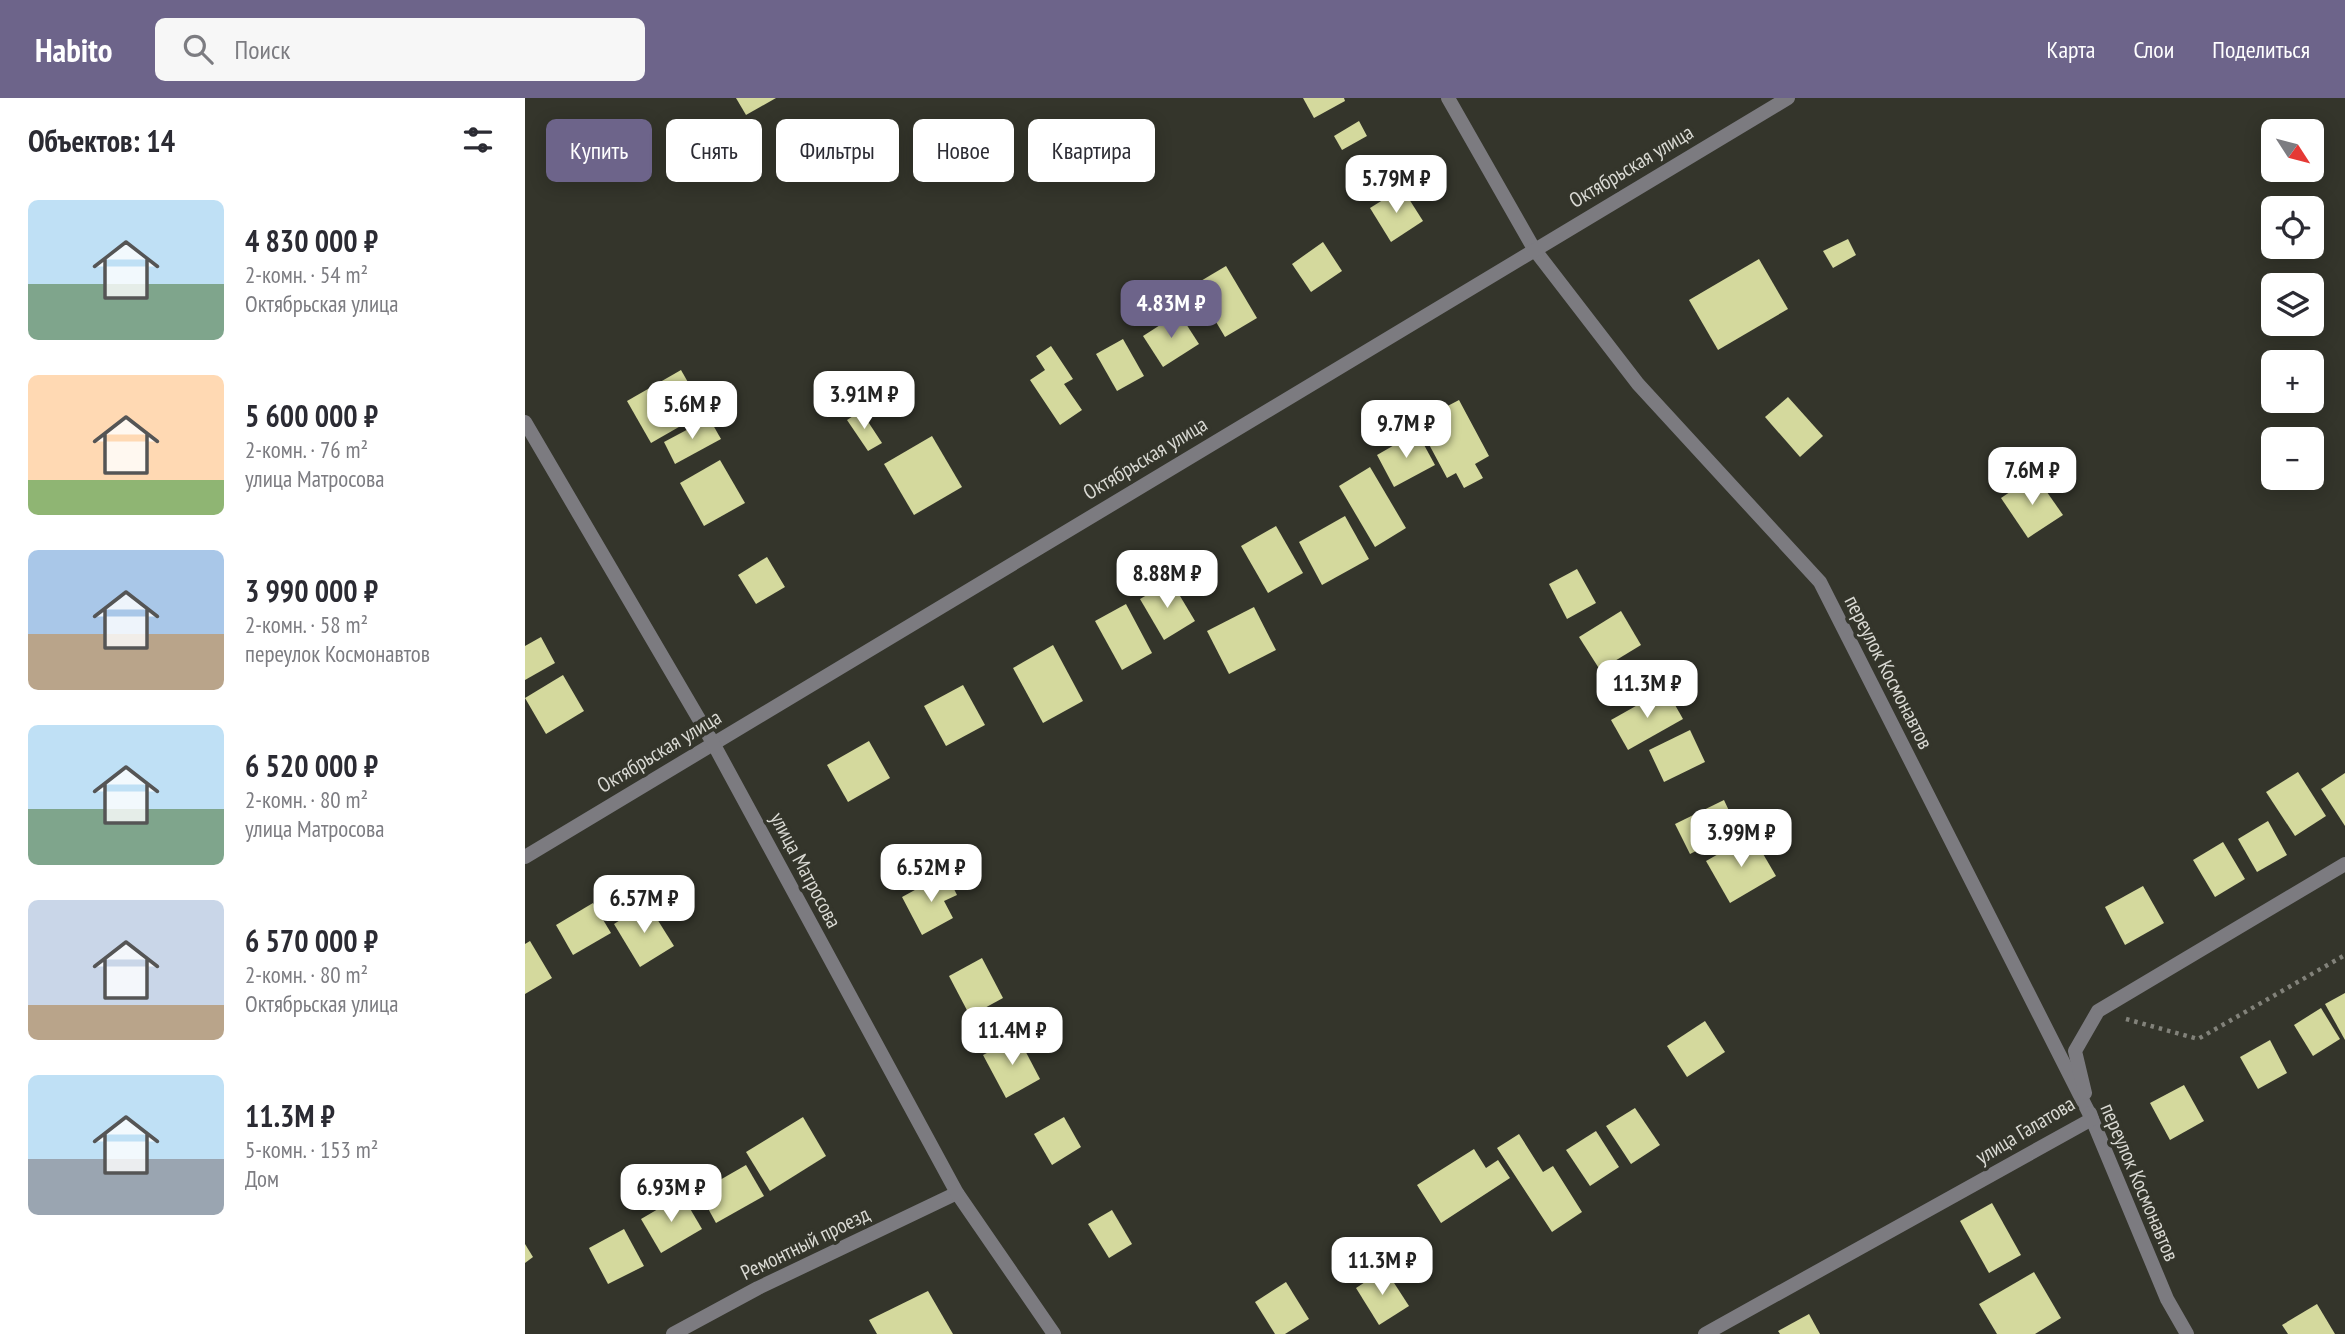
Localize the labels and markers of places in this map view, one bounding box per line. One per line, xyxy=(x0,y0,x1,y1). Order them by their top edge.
pin: 5.79M ₽ xyxy=(1331,156,1461,215)
pin: 4.83M ₽ xyxy=(1106,280,1236,340)
pin: 3.91M ₽ xyxy=(799,372,929,431)
pin: 5.6M ₽ xyxy=(635,382,749,441)
pin: 9.7M ₽ xyxy=(1349,400,1463,460)
pin: 7.6M ₽ xyxy=(1975,448,2089,507)
pin: 8.88M ₽ xyxy=(1102,550,1232,610)
pin: 11.3M ₽ xyxy=(1582,660,1712,720)
pin: 3.99M ₽ xyxy=(1676,810,1806,869)
pin: 6.52M ₽ xyxy=(866,844,996,904)
pin: 6.57M ₽ xyxy=(579,876,709,935)
pin: 11.4M ₽ xyxy=(947,1007,1077,1067)
pin: 6.93M ₽ xyxy=(606,1164,736,1224)
pin: 11.3M ₽ xyxy=(1317,1238,1447,1297)

